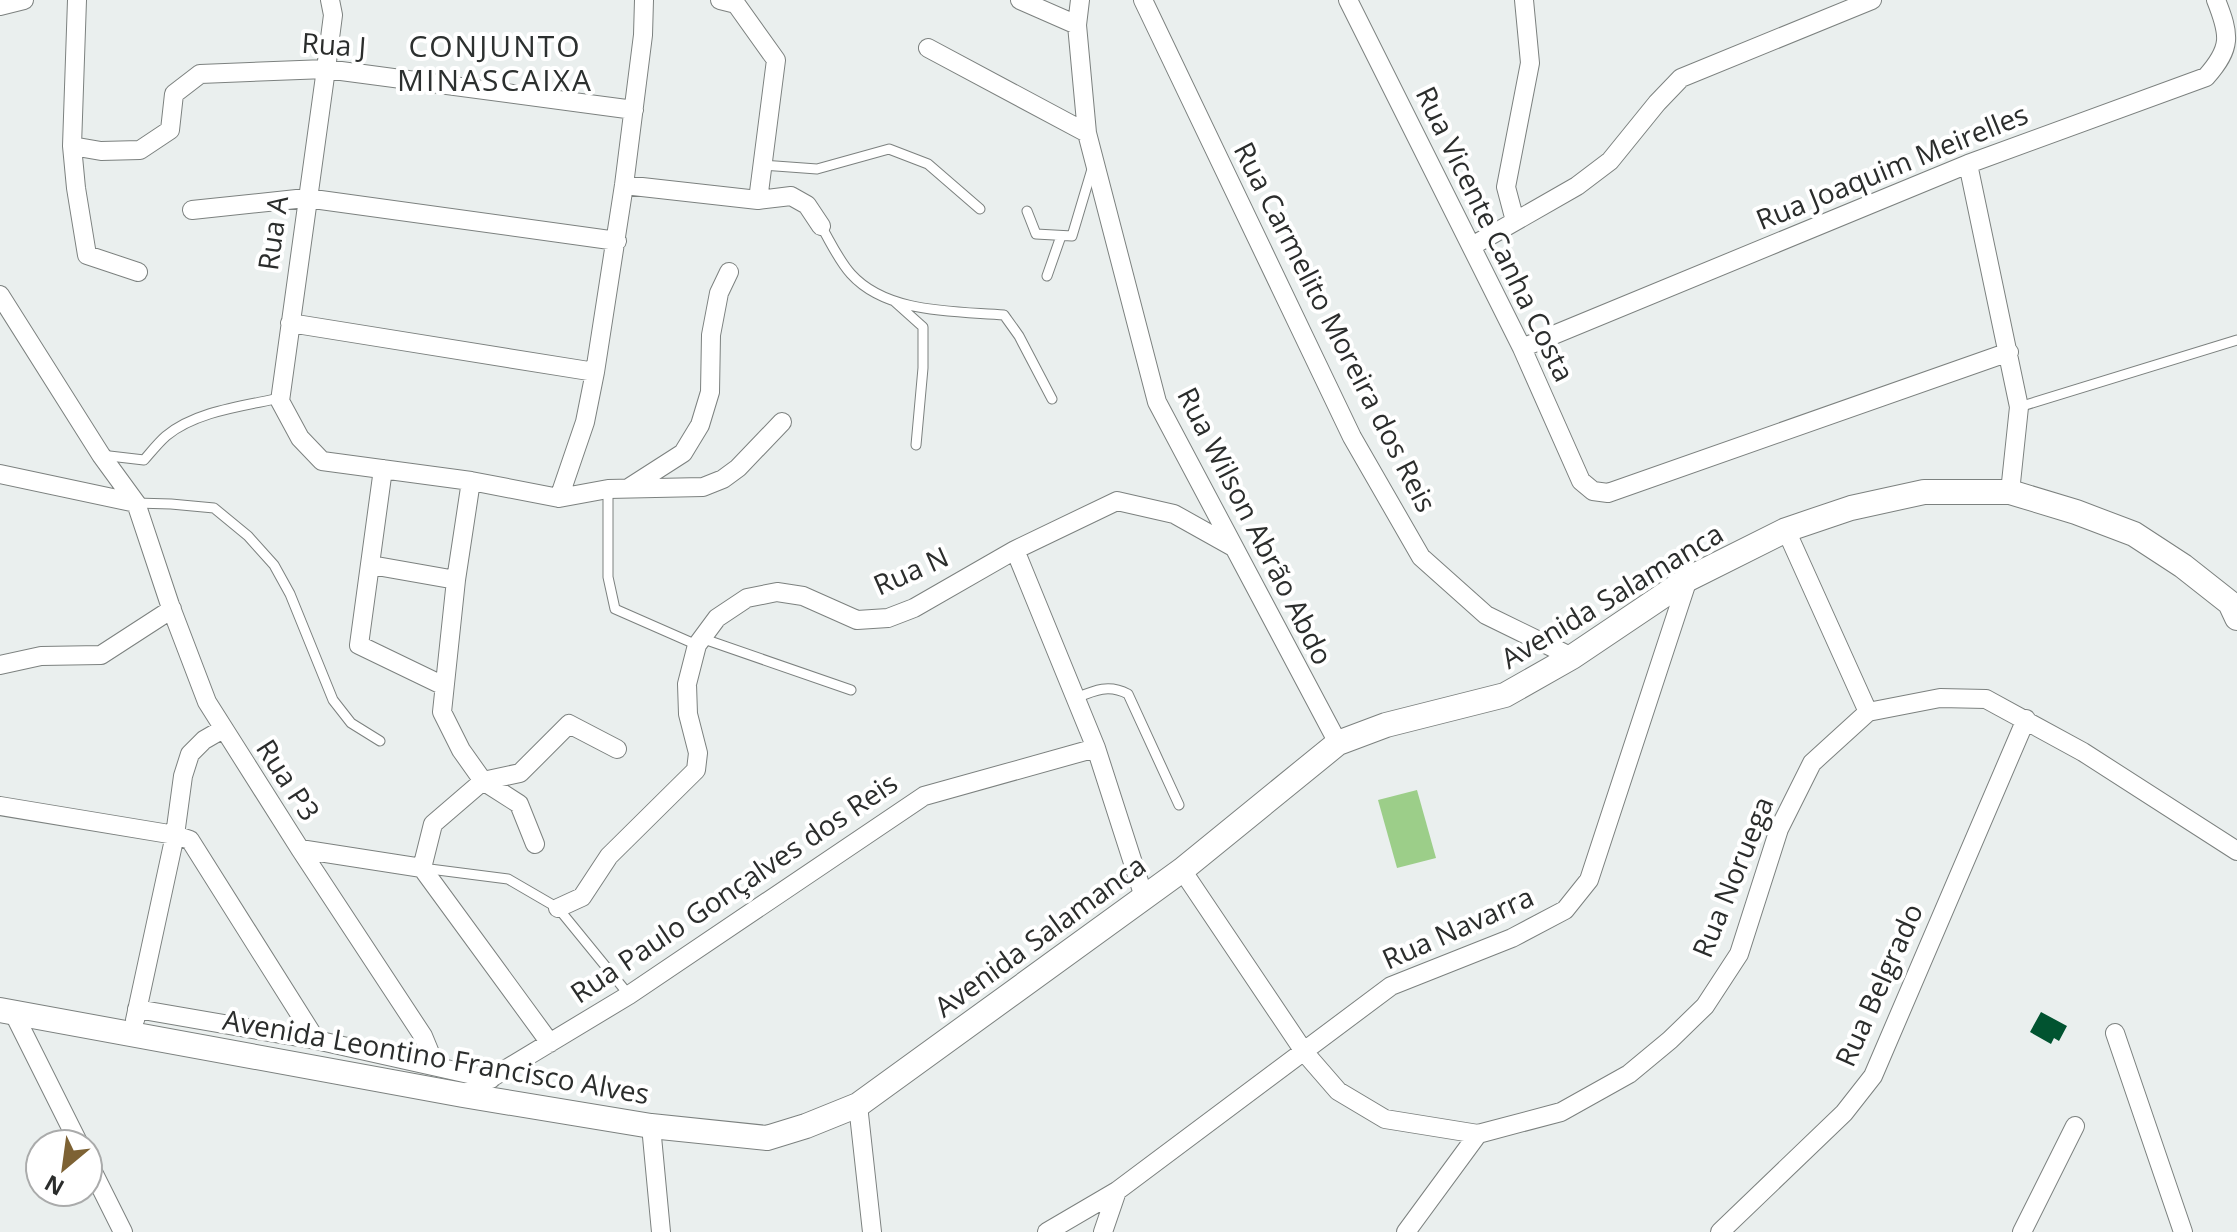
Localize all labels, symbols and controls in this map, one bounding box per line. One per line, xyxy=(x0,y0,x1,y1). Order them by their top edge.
street label: Rua J xyxy=(300,23,368,65)
district label: CONJUNTO MINASCAIXA xyxy=(397,25,593,100)
street label: Rua Vicente Canha Costa xyxy=(1408,80,1584,388)
street label: Rua Joaquim Meirelles xyxy=(1750,94,2033,238)
street label: Rua Carmelito Moreira dos Reis xyxy=(1226,135,1446,518)
street label: Rua A xyxy=(248,193,296,273)
street label: Rua Wilson Abrão Abdo xyxy=(1169,380,1342,671)
street label: Avenida Salamanca xyxy=(1493,514,1730,677)
street label: Rua N xyxy=(867,537,954,603)
street label: Rua P3 xyxy=(248,731,329,828)
street label: Rua Paulo Gonçalves dos Reis xyxy=(562,763,904,1011)
street label: Rua Noruega xyxy=(1683,791,1782,963)
street label: Avenida Salamanca xyxy=(926,846,1153,1025)
street label: Rua Navarra xyxy=(1376,877,1539,977)
street label: Rua Belgrado xyxy=(1825,897,1931,1072)
street label: Avenida Leontino Francisco Alves xyxy=(220,1000,652,1112)
north arrow xyxy=(24,1128,104,1208)
text: N xyxy=(39,1169,69,1204)

